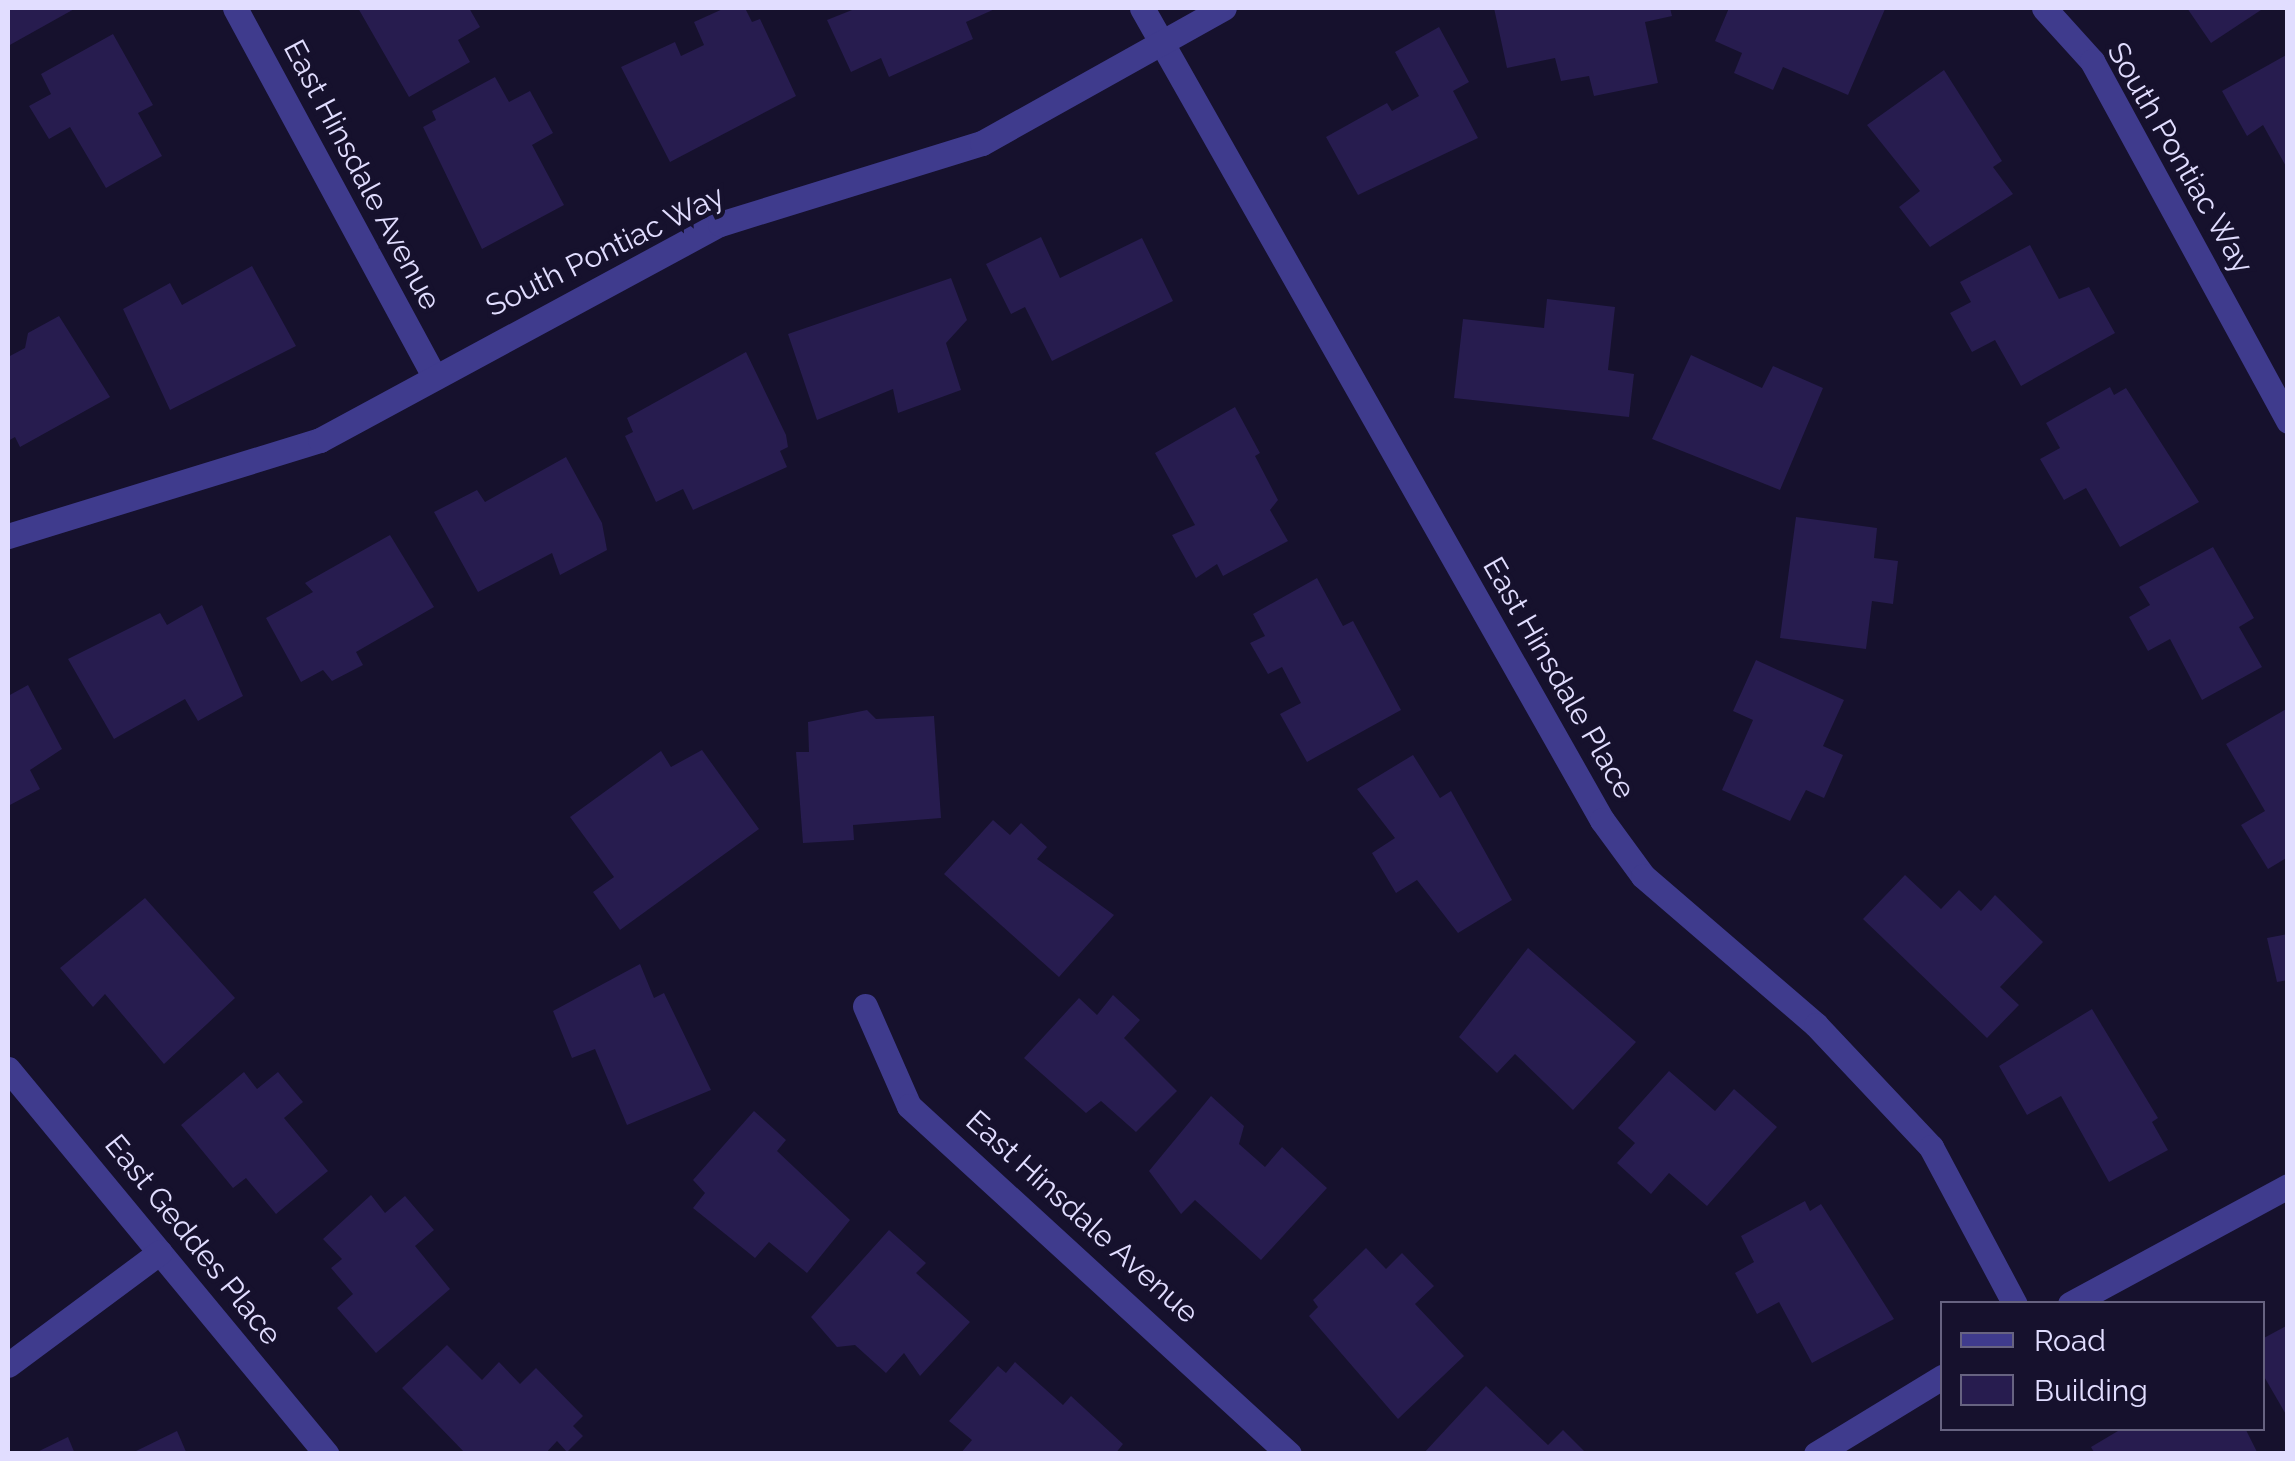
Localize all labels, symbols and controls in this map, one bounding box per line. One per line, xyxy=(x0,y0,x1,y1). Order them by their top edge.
street label: East Hinsdale Avenue xyxy=(275,34,449,316)
street label: South Pontiac Way xyxy=(2099,36,2261,280)
street label: South Pontiac Way xyxy=(480,177,730,325)
street label: East Hinsdale Place xyxy=(1475,551,1643,805)
street label: East Hinsdale Avenue xyxy=(958,1103,1206,1331)
street label: East Geddes Place xyxy=(97,1128,289,1352)
legend xyxy=(1940,1301,2265,1431)
text: Road xyxy=(2034,1323,2106,1358)
text: Building xyxy=(2034,1373,2148,1408)

